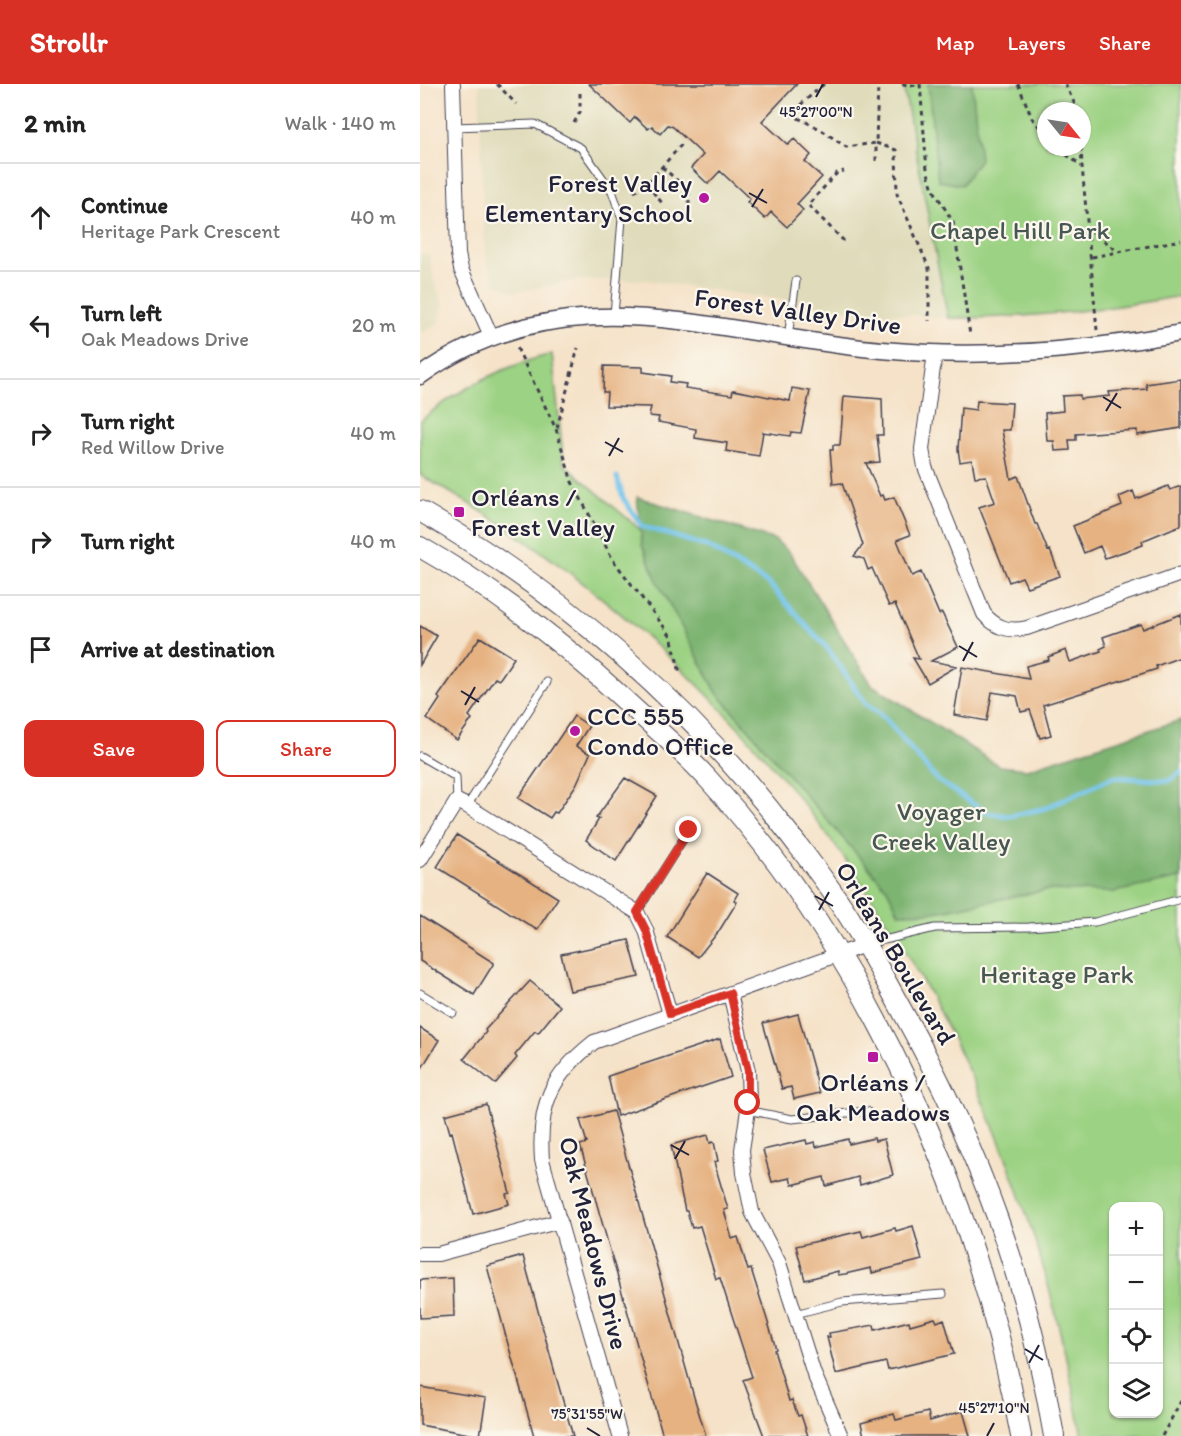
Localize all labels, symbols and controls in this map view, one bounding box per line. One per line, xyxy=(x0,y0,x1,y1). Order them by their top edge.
text: Strollr xyxy=(30,25,108,59)
text: Map xyxy=(936,30,975,55)
text: Layers xyxy=(1008,30,1066,55)
text: Share xyxy=(1099,30,1151,55)
north arrow xyxy=(1037,102,1091,156)
text: 45°27'00"N xyxy=(779,103,853,121)
text: 2 min xyxy=(24,107,86,139)
text: Walk · 140 m xyxy=(285,111,396,135)
place label: Forest Valley Elementary School xyxy=(485,167,692,229)
marker: Forest Valley Elementary School xyxy=(697,191,711,205)
text: Continue xyxy=(81,192,168,219)
icon: ahead xyxy=(24,201,57,234)
text: 40 m xyxy=(350,205,396,229)
park label: Chapel Hill Park xyxy=(930,214,1111,246)
text: Heritage Park Crescent xyxy=(81,219,280,243)
street label: Forest Valley Drive xyxy=(693,281,903,341)
text: Turn left xyxy=(81,300,162,327)
icon: left xyxy=(24,309,57,342)
text: 20 m xyxy=(352,313,396,337)
text: Oak Meadows Drive xyxy=(81,327,249,351)
text: Turn right xyxy=(81,408,175,435)
icon: right xyxy=(24,417,57,450)
text: 40 m xyxy=(350,421,396,445)
text: Red Willow Drive xyxy=(81,435,225,459)
place label: Orléans / Forest Valley xyxy=(471,481,615,543)
marker: Orléans / Forest Valley xyxy=(452,505,466,519)
icon: right xyxy=(24,525,57,558)
text: Turn right xyxy=(81,528,175,555)
text: 40 m xyxy=(350,529,396,553)
icon: arrive xyxy=(24,633,57,666)
text: Arrive at destination xyxy=(81,636,275,663)
place label: CCC 555 Condo Office xyxy=(587,700,734,762)
button: Save xyxy=(24,720,204,777)
button: Share xyxy=(216,720,396,777)
marker: CCC 555 Condo Office xyxy=(568,724,582,738)
park label: Voyager Creek Valley xyxy=(872,795,1010,857)
route end xyxy=(675,816,701,842)
street label: Orléans Boulevard xyxy=(829,856,963,1050)
park label: Heritage Park xyxy=(980,958,1134,990)
marker: Orléans / Oak Meadows xyxy=(866,1050,880,1064)
place label: Orléans / Oak Meadows xyxy=(796,1066,950,1128)
route start xyxy=(734,1089,760,1115)
street label: Oak Meadows Drive xyxy=(552,1133,636,1353)
map controls xyxy=(1109,1202,1163,1418)
button: + xyxy=(1109,1202,1163,1256)
button: − xyxy=(1109,1256,1163,1310)
button: locate xyxy=(1109,1310,1163,1364)
button: layers xyxy=(1109,1364,1163,1418)
text: 45°27'10"N xyxy=(958,1399,1030,1417)
text: 75°31'55"W xyxy=(551,1405,623,1423)

